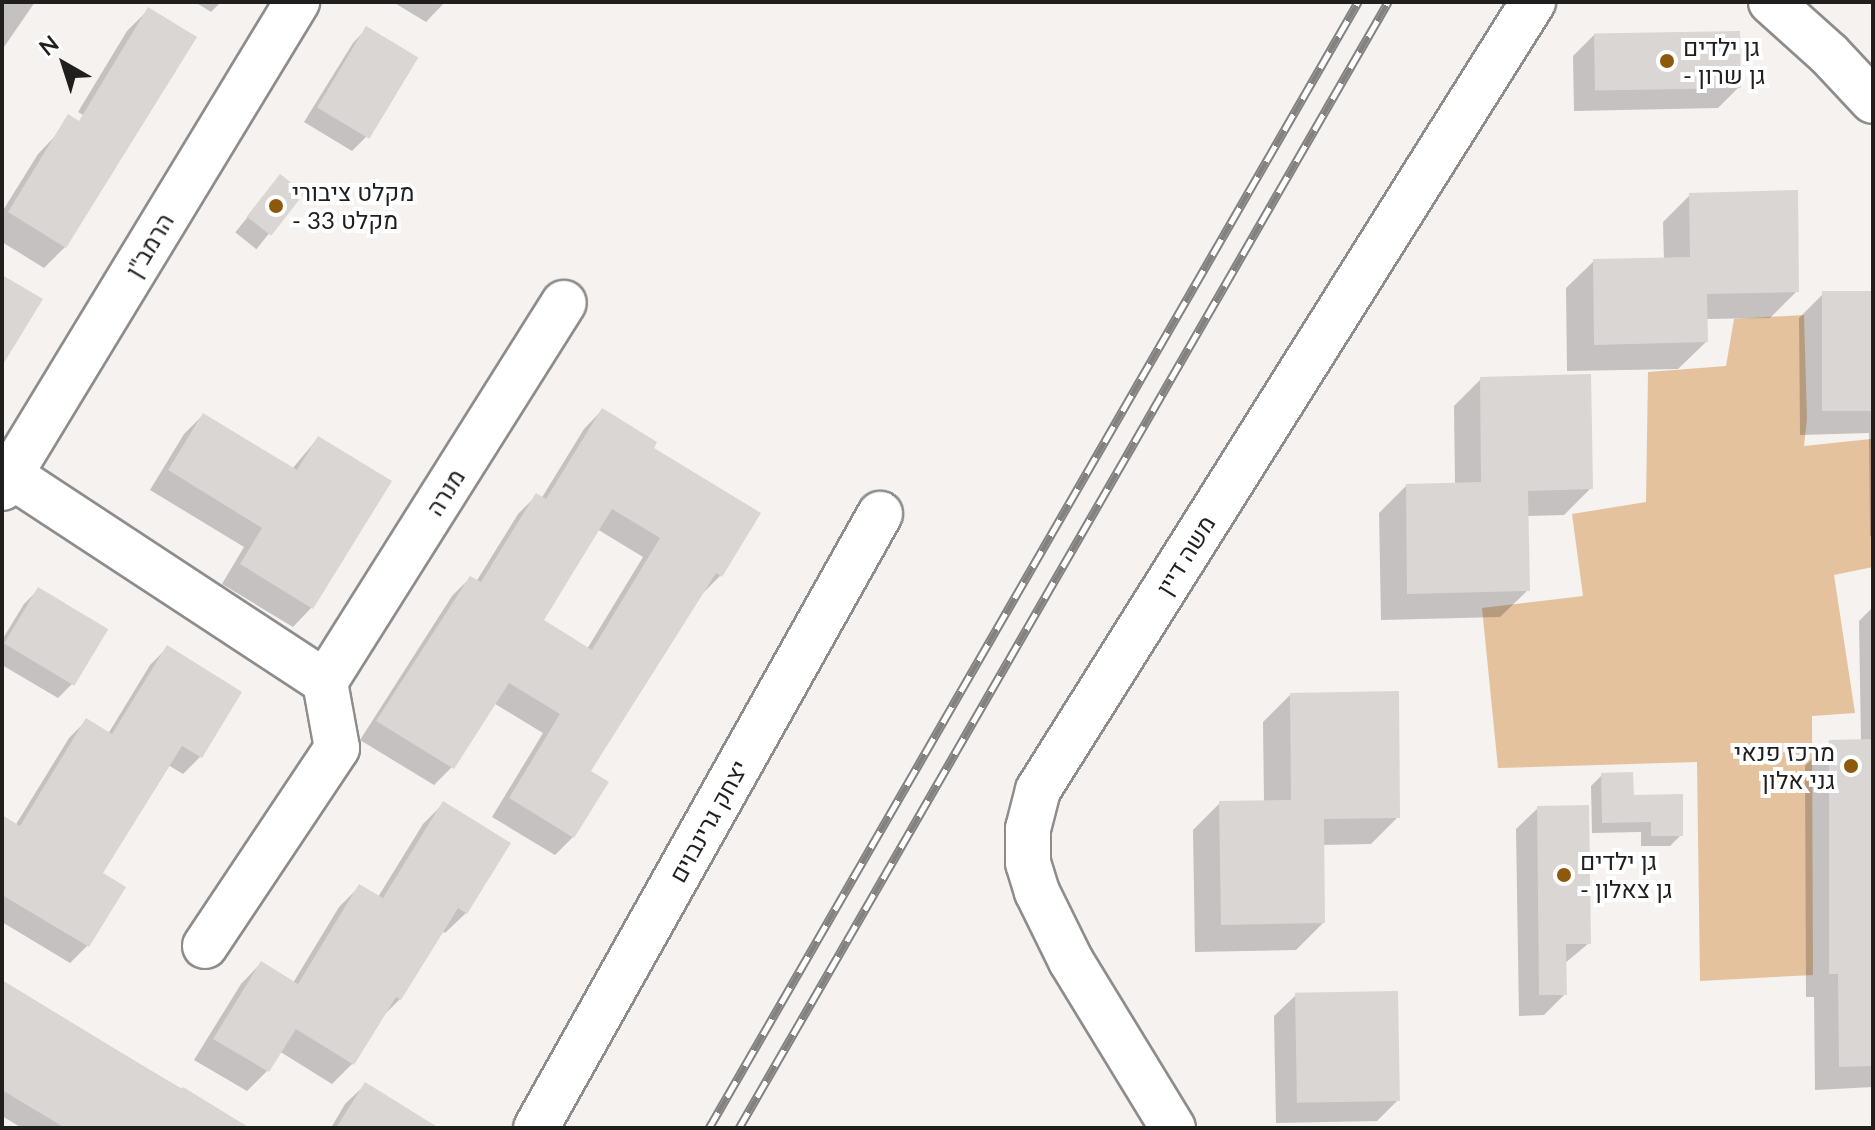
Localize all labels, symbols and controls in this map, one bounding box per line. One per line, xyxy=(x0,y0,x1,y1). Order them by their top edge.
north arrow xyxy=(24,24,104,104)
text: N xyxy=(33,29,64,61)
place label: גן ילדים - גן שרון xyxy=(1683,33,1765,89)
marker: גן ילדים - גן שרון xyxy=(1658,52,1676,70)
place label: מקלט ציבורי - מקלט 33 xyxy=(292,178,415,234)
marker: מקלט ציבורי - מקלט 33 xyxy=(267,197,285,215)
street label: הרמב"ן xyxy=(119,208,179,282)
street label: מנרה xyxy=(420,463,470,521)
street label: משה דיין xyxy=(1149,510,1221,600)
place label: מרכז פנאי גני אלון xyxy=(1734,738,1835,794)
street label: יצחק גרינבוים xyxy=(663,755,753,887)
marker: מרכז פנאי גני אלון xyxy=(1842,757,1860,775)
place label: גן ילדים - גן צאלון xyxy=(1580,847,1672,903)
marker: גן ילדים - גן צאלון xyxy=(1555,866,1573,884)

